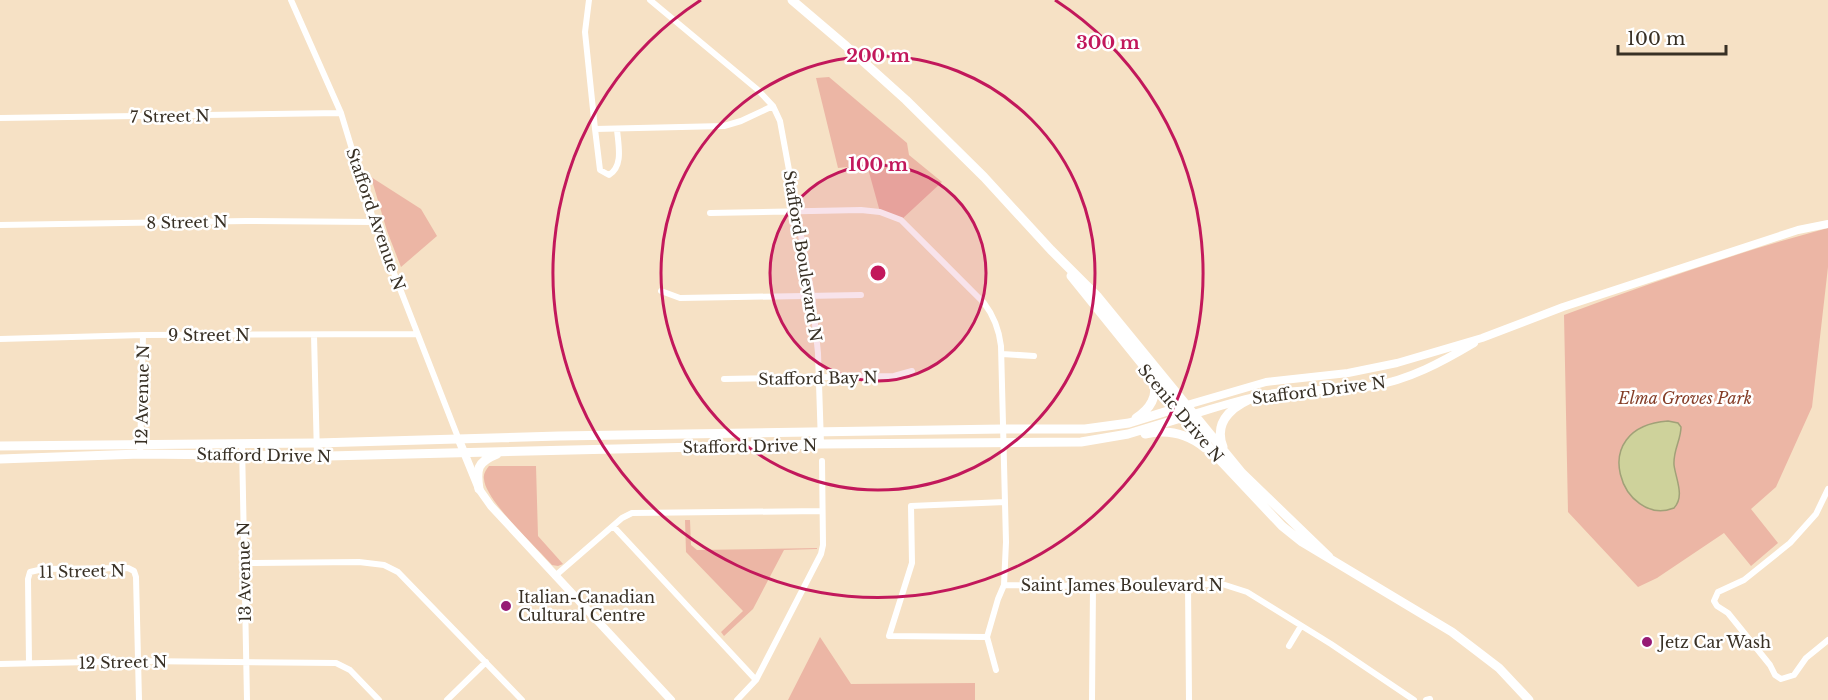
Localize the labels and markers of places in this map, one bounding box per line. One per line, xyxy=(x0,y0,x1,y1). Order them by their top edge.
centre of rings xyxy=(868,263,888,283)
place label: Italian-Canadian Cultural Centre xyxy=(518,587,655,625)
marker: Italian-Canadian Cultural Centre xyxy=(499,599,513,613)
place label: Jetz Car Wash xyxy=(1657,632,1771,652)
marker: Jetz Car Wash xyxy=(1640,635,1654,649)

